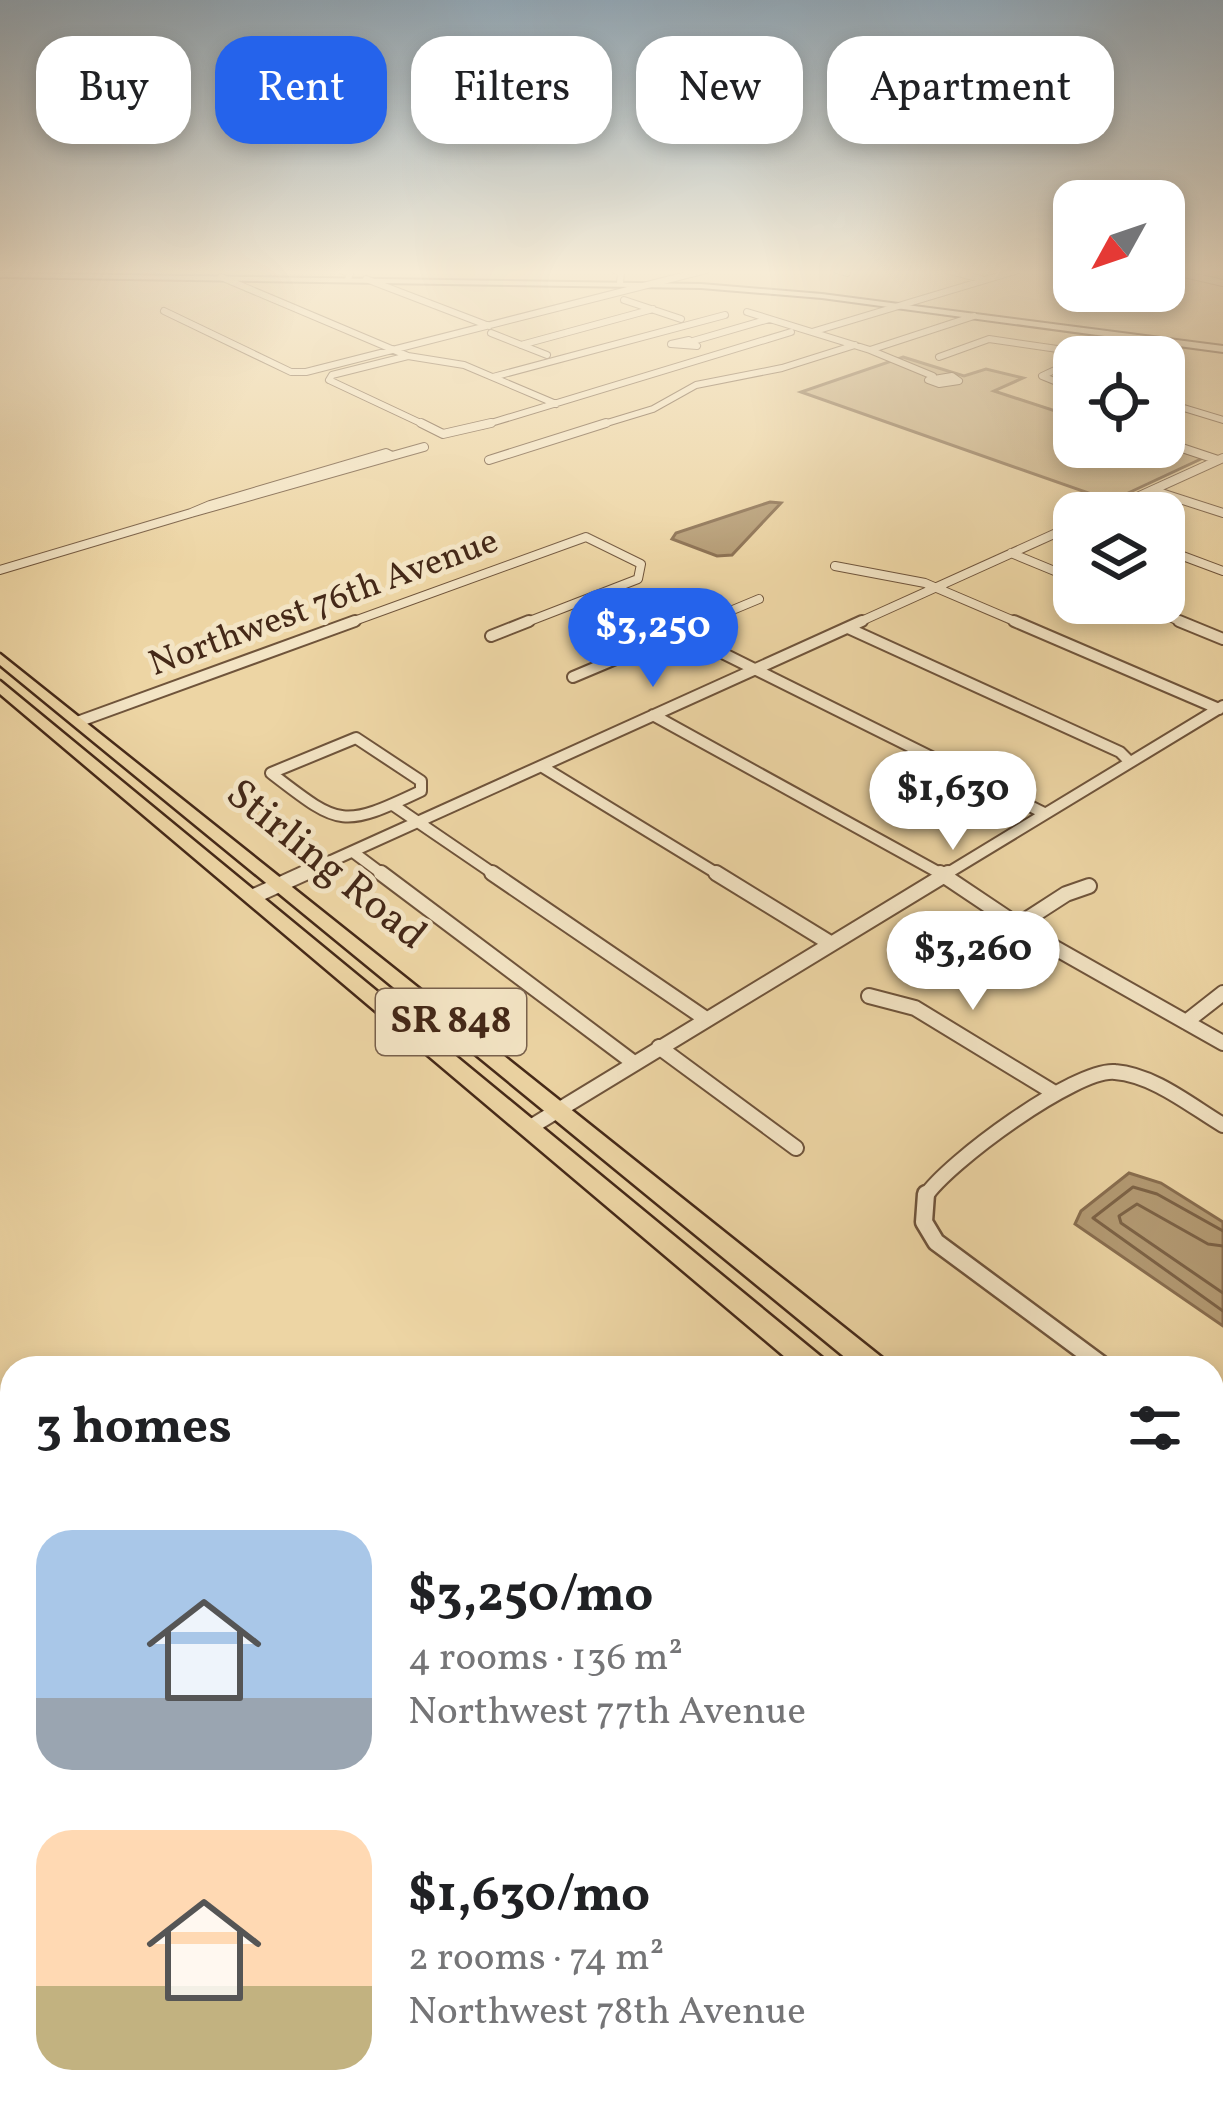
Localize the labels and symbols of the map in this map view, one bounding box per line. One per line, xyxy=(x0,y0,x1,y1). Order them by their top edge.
north arrow xyxy=(1053,180,1185,312)
street label: Northwest 76th Avenue xyxy=(142,518,506,690)
pin: $3,250 xyxy=(555,588,751,690)
pin: $1,630 xyxy=(855,751,1051,853)
street label: Stirling Road xyxy=(212,767,438,965)
pin: $3,260 xyxy=(875,911,1071,1013)
road number: SR 848 xyxy=(376,989,526,1055)

